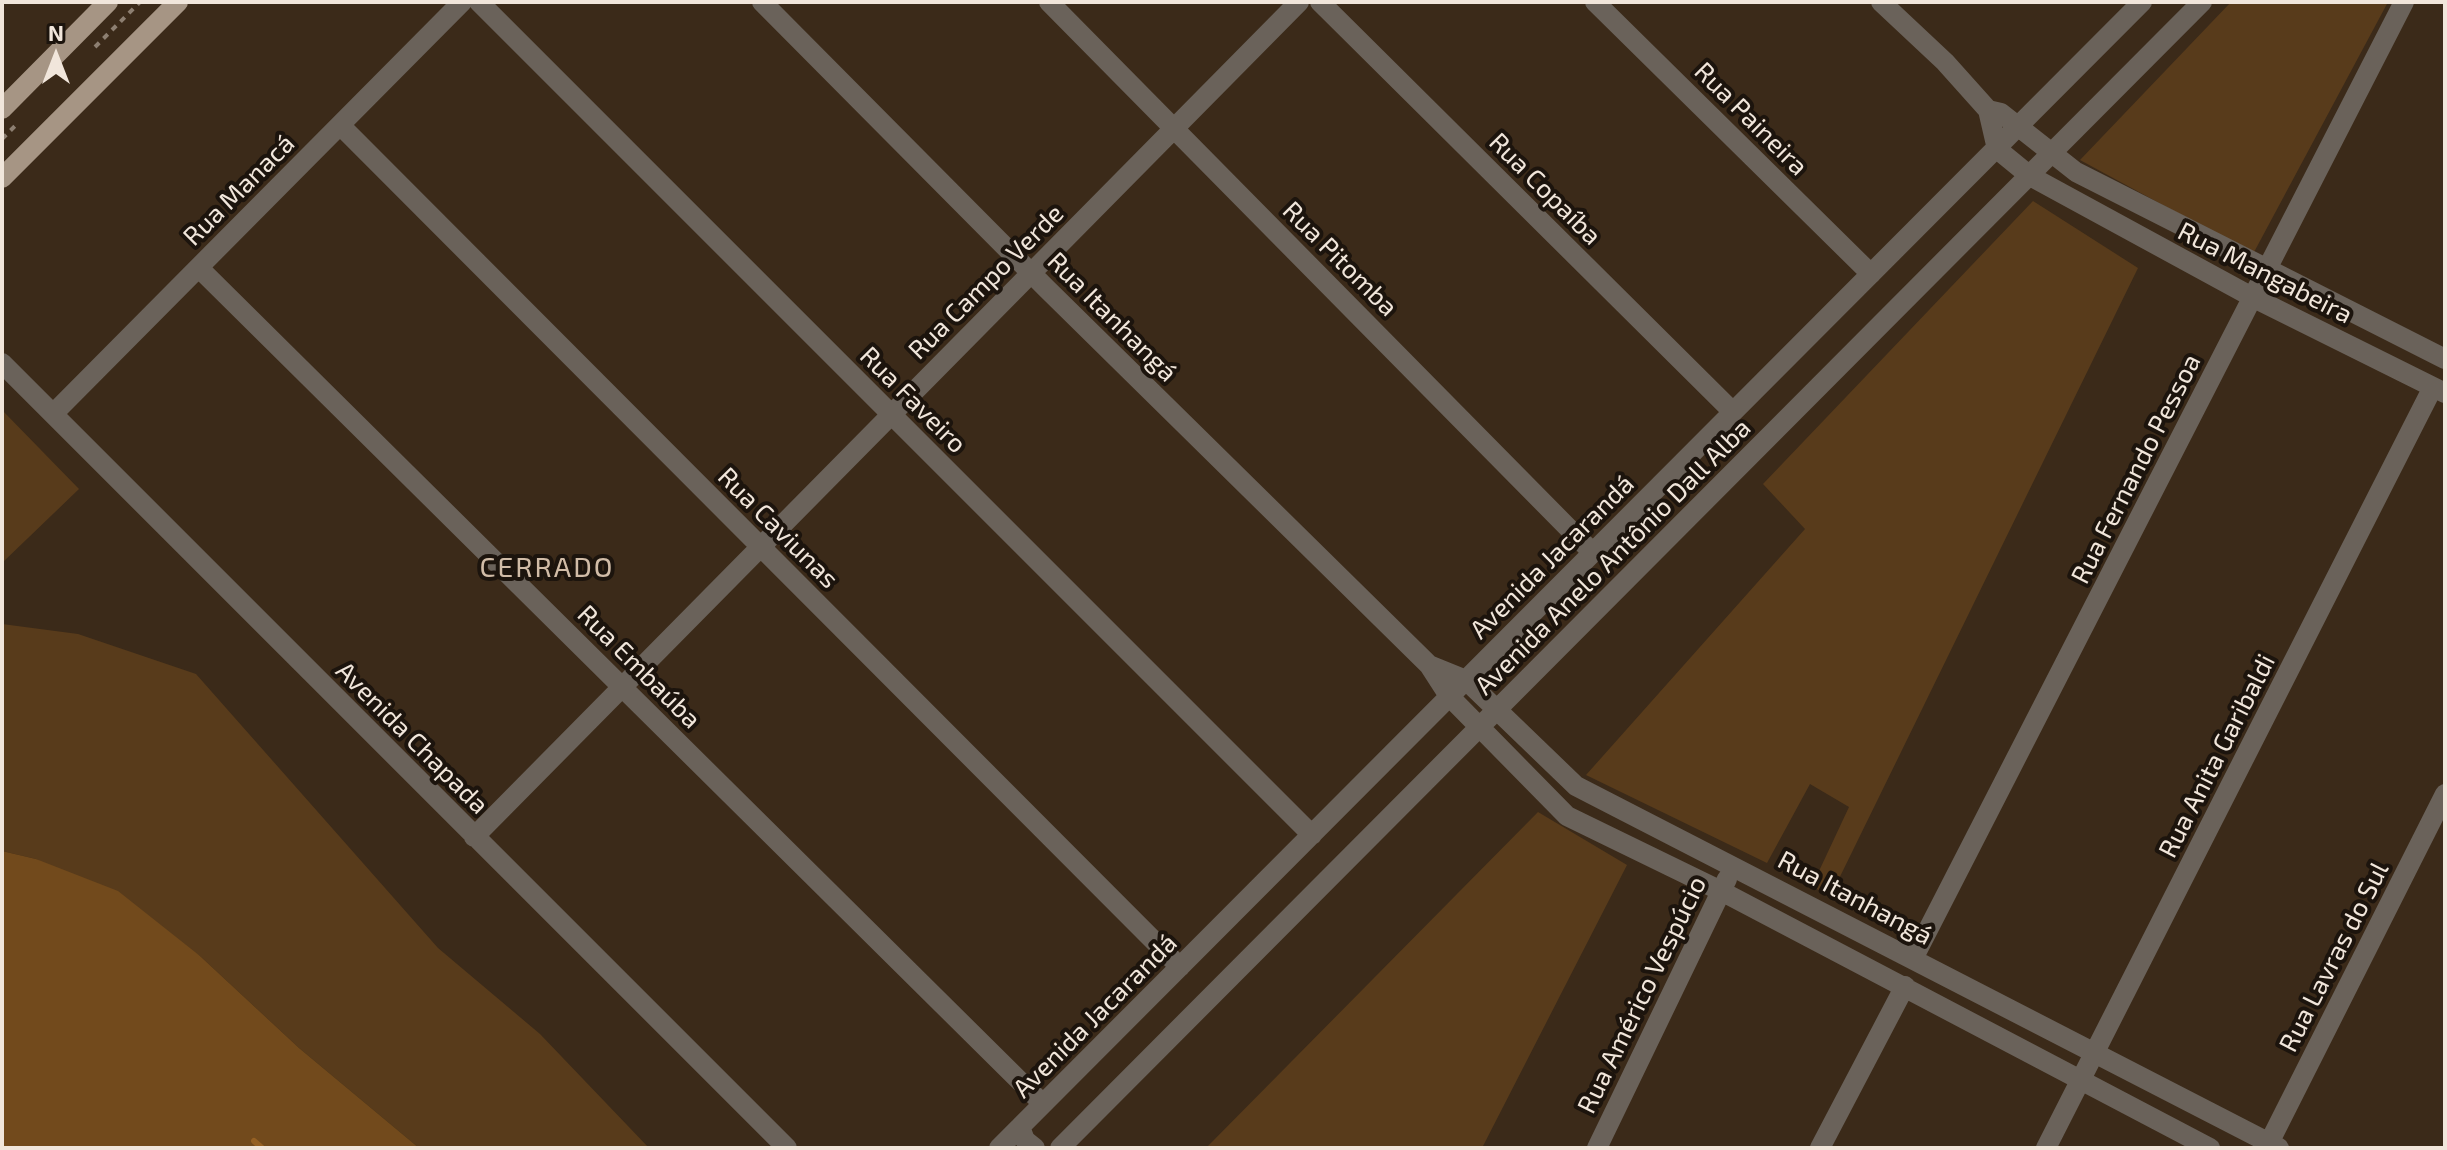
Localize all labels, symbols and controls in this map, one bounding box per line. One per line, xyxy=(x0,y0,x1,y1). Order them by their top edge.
north arrow xyxy=(16,16,96,96)
text: N xyxy=(48,19,64,45)
street label: Rua Paineira xyxy=(1688,56,1814,182)
street label: Rua Copaíba xyxy=(1483,127,1607,251)
street label: Rua Manacá xyxy=(177,128,301,252)
street label: Rua Pitomba xyxy=(1276,195,1404,323)
street label: Rua Campo Verde xyxy=(902,198,1070,366)
street label: Rua Mangabeira xyxy=(2173,216,2357,330)
street label: Rua Itanhangá xyxy=(1041,246,1183,388)
street label: Rua Faveiro xyxy=(853,340,973,460)
street label: Rua Fernando Pessoa xyxy=(2065,349,2207,589)
street label: Avenida Anelo Antônio Dall Alba xyxy=(1469,413,1757,701)
street label: Rua Caviunas xyxy=(711,461,845,595)
street label: Avenida Jacarandá xyxy=(1464,469,1640,645)
district label: CERRADO xyxy=(480,551,614,585)
street label: Rua Embaúba xyxy=(571,599,707,735)
street label: Rua Anita Garibaldi xyxy=(2152,649,2282,863)
street label: Avenida Chapada xyxy=(329,655,495,821)
street label: Rua Itanhangá xyxy=(1773,844,1937,952)
street label: Rua Lavras do Sul xyxy=(2273,857,2395,1057)
street label: Rua Américo Vespúcio xyxy=(1571,871,1713,1119)
street label: Avenida Jacarandá xyxy=(1007,928,1183,1104)

